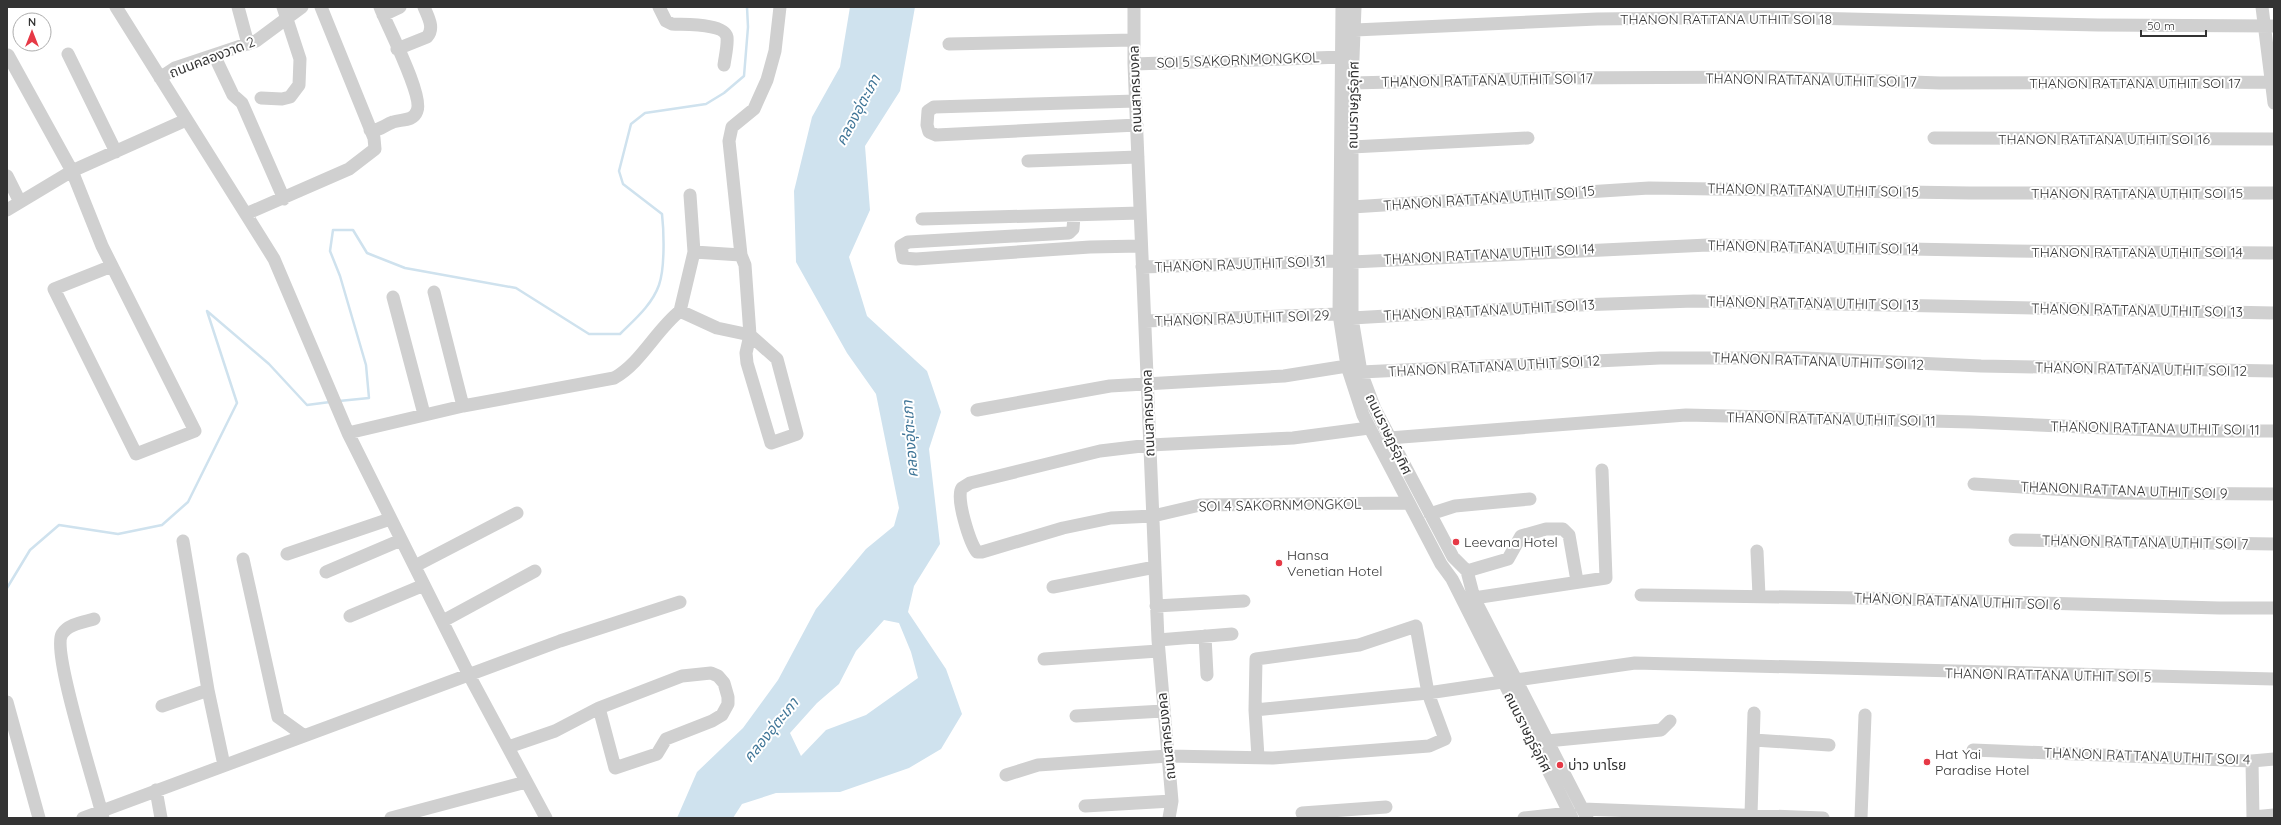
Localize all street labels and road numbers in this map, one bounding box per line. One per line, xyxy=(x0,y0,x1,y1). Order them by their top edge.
street label: THANON RATTANA UTHIT SOI 18 xyxy=(1620,10,1832,28)
street label: ถนนคลองวาด 2 xyxy=(167,32,258,82)
street label: ถนนสาครมงคล xyxy=(1124,45,1146,133)
street label: SOI 5 SAKORNMONGKOL xyxy=(1156,48,1320,72)
street label: ถนนราษฏร์อุทิศ xyxy=(1343,61,1363,149)
street label: THANON RATTANA UTHIT SOI 17 xyxy=(1381,69,1593,91)
street label: THANON RATTANA UTHIT SOI 17 xyxy=(1705,69,1917,91)
street label: THANON RATTANA UTHIT SOI 17 xyxy=(2029,74,2241,92)
street label: THANON RATTANA UTHIT SOI 16 xyxy=(1998,130,2210,148)
street label: THANON RATTANA UTHIT SOI 15 xyxy=(1707,179,1919,201)
street label: THANON RATTANA UTHIT SOI 15 xyxy=(1383,182,1595,214)
street label: THANON RATTANA UTHIT SOI 15 xyxy=(2031,184,2243,202)
street label: THANON RATTANA UTHIT SOI 14 xyxy=(1707,236,1919,258)
street label: THANON RATTANA UTHIT SOI 14 xyxy=(1383,239,1595,269)
street label: THANON RATTANA UTHIT SOI 14 xyxy=(2031,243,2243,261)
street label: THANON RAJUTHIT SOI 31 xyxy=(1154,252,1326,276)
street label: THANON RATTANA UTHIT SOI 13 xyxy=(1707,292,1919,314)
street label: THANON RATTANA UTHIT SOI 13 xyxy=(1383,295,1595,325)
street label: THANON RATTANA UTHIT SOI 13 xyxy=(2031,299,2243,321)
street label: THANON RAJUTHIT SOI 29 xyxy=(1154,306,1330,330)
street label: THANON RATTANA UTHIT SOI 12 xyxy=(1712,348,1925,374)
street label: THANON RATTANA UTHIT SOI 12 xyxy=(1388,351,1601,381)
street label: THANON RATTANA UTHIT SOI 12 xyxy=(2035,358,2247,380)
street label: ถนนสาครมงคล xyxy=(1137,369,1159,457)
street label: ถนนราษฏร์อุทิศ xyxy=(1362,391,1416,478)
street label: THANON RATTANA UTHIT SOI 11 xyxy=(1726,408,1936,430)
street label: THANON RATTANA UTHIT SOI 11 xyxy=(2050,417,2260,439)
street label: THANON RATTANA UTHIT SOI 9 xyxy=(2020,477,2228,503)
street label: SOI 4 SAKORNMONGKOL xyxy=(1198,495,1362,515)
street label: THANON RATTANA UTHIT SOI 7 xyxy=(2042,531,2248,553)
street label: THANON RATTANA UTHIT SOI 6 xyxy=(1853,588,2061,614)
street label: THANON RATTANA UTHIT SOI 5 xyxy=(1944,664,2152,686)
street label: ถนนราษฏร์อุทิศ xyxy=(1500,689,1556,775)
street label: ถนนสาครมงคล xyxy=(1152,692,1180,780)
street label: THANON RATTANA UTHIT SOI 4 xyxy=(2043,743,2251,769)

